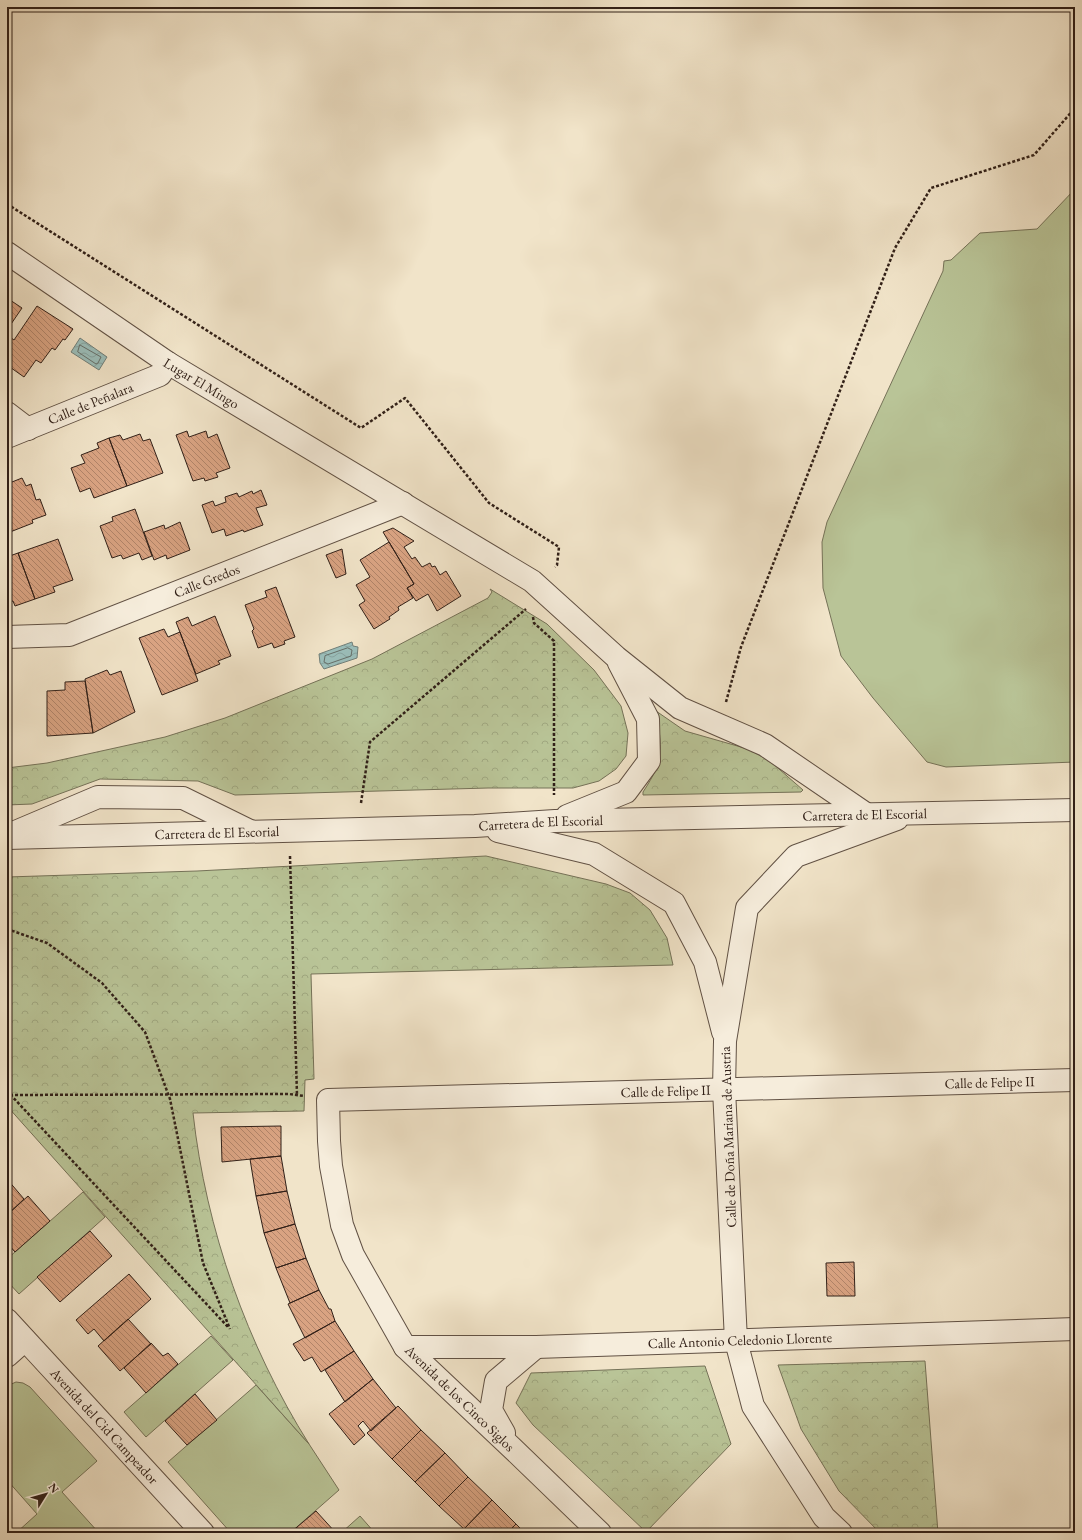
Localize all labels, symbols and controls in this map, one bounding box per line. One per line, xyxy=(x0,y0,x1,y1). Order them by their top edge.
street label: Lugar El Mingo xyxy=(160,353,243,413)
street label: Calle de Peñalara xyxy=(45,378,136,429)
street label: Calle Gredos xyxy=(171,559,243,602)
street label: Carretera de El Escorial xyxy=(802,804,928,825)
street label: Carretera de El Escorial xyxy=(478,811,604,835)
street label: Carretera de El Escorial xyxy=(154,822,280,843)
street label: Calle de Doña Mariana de Austria xyxy=(716,1046,740,1228)
street label: Calle de Felipe II xyxy=(944,1072,1035,1092)
street label: Calle de Felipe II xyxy=(620,1081,711,1101)
street label: Calle Antonio Celedonio Llorente xyxy=(647,1328,833,1352)
street label: Avenida de los Cinco Siglos xyxy=(401,1340,519,1455)
street label: Avenida del Cid Campeador xyxy=(46,1363,163,1488)
north arrow xyxy=(26,1474,66,1514)
text: N xyxy=(46,1480,62,1496)

